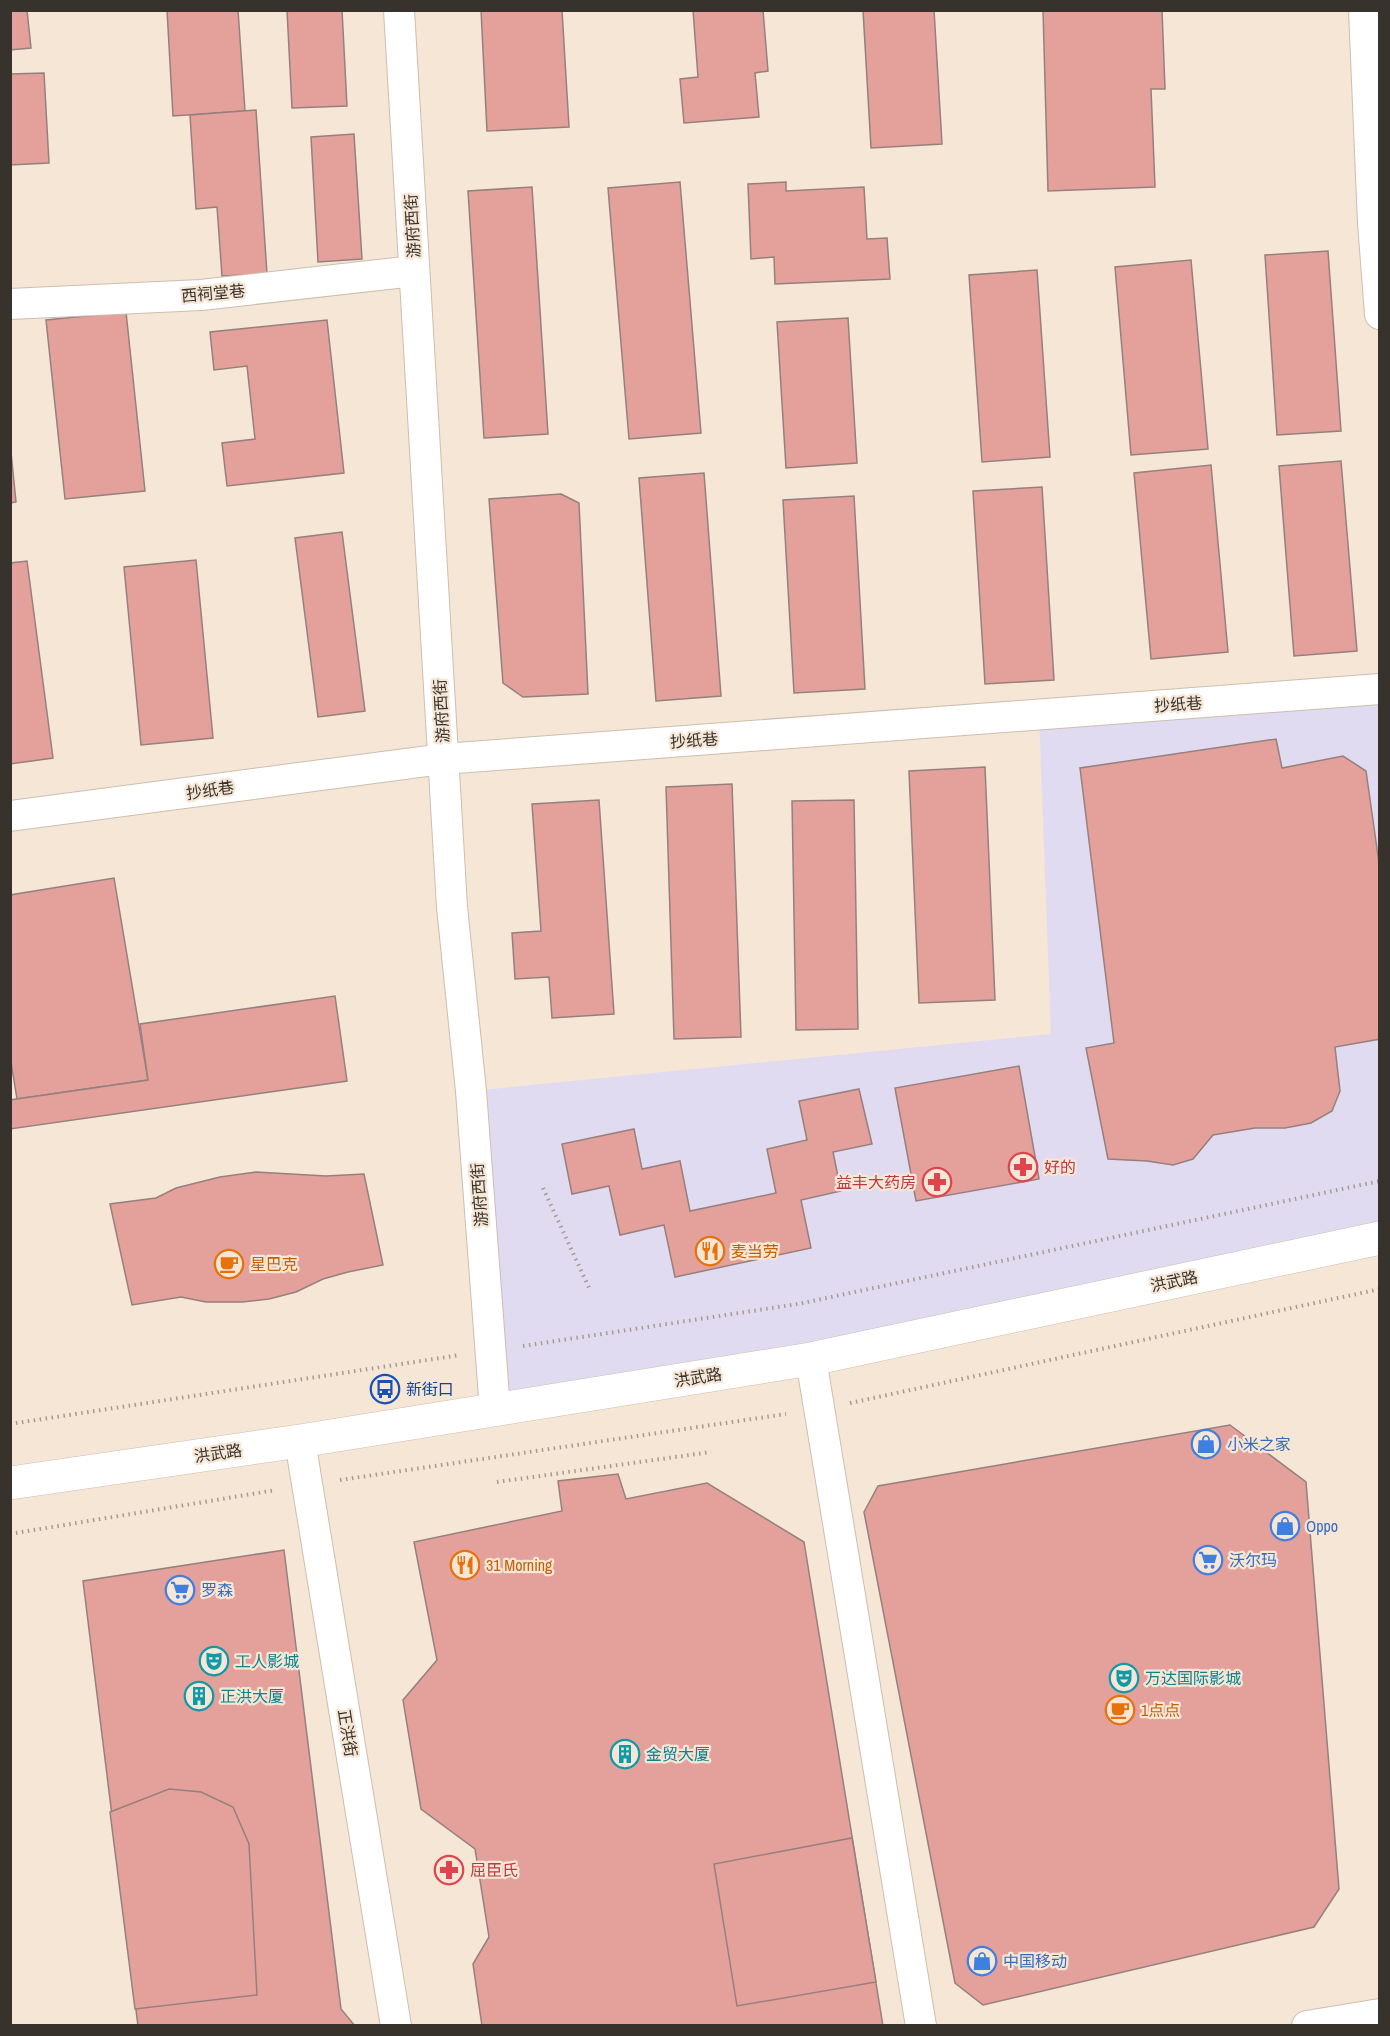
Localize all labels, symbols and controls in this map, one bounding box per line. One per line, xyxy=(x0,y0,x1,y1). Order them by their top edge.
street label: 游府西街 xyxy=(399,193,425,259)
street label: 西祠堂巷 xyxy=(180,279,246,307)
street label: 游府西街 xyxy=(428,678,454,744)
street label: 抄纸巷 xyxy=(1153,691,1203,717)
street label: 抄纸巷 xyxy=(669,727,719,753)
street label: 抄纸巷 xyxy=(185,776,235,804)
pharmacy icon: 好的 xyxy=(1007,1151,1039,1183)
place label: 好的 xyxy=(1044,1156,1076,1178)
street label: 游府西街 xyxy=(466,1162,492,1228)
pharmacy icon: 益丰大药房 xyxy=(921,1166,953,1198)
place label: 益丰大药房 xyxy=(836,1171,916,1193)
restaurant icon: 麦当劳 xyxy=(694,1235,726,1267)
place label: 麦当劳 xyxy=(731,1240,779,1262)
cafe icon: 星巴克 xyxy=(213,1248,245,1280)
place label: 星巴克 xyxy=(250,1253,298,1275)
street label: 洪武路 xyxy=(1148,1265,1200,1297)
street label: 洪武路 xyxy=(673,1362,723,1392)
bus stop icon: 新街口 xyxy=(369,1373,401,1405)
place label: 新街口 xyxy=(406,1378,454,1400)
shop icon: 小米之家 xyxy=(1190,1428,1222,1460)
place label: 小米之家 xyxy=(1227,1433,1291,1455)
street label: 洪武路 xyxy=(193,1439,243,1467)
shop icon: Oppo xyxy=(1269,1510,1301,1542)
place label: Oppo xyxy=(1306,1515,1338,1537)
supermarket icon: 沃尔玛 xyxy=(1192,1544,1224,1576)
restaurant icon: 31 Morning xyxy=(449,1549,481,1581)
place label: 沃尔玛 xyxy=(1229,1549,1277,1571)
place label: 31 Morning xyxy=(486,1554,553,1576)
supermarket icon: 罗森 xyxy=(164,1574,196,1606)
place label: 罗森 xyxy=(201,1579,233,1601)
theatre icon: 工人影城 xyxy=(198,1645,230,1677)
place label: 工人影城 xyxy=(235,1650,299,1672)
theatre icon: 万达国际影城 xyxy=(1108,1662,1140,1694)
place label: 万达国际影城 xyxy=(1145,1667,1241,1689)
building icon: 正洪大厦 xyxy=(183,1680,215,1712)
place label: 正洪大厦 xyxy=(220,1685,284,1707)
cafe icon: 1点点 xyxy=(1104,1694,1136,1726)
place label: 1点点 xyxy=(1141,1699,1180,1721)
street label: 正洪街 xyxy=(333,1708,363,1758)
building icon: 金贸大厦 xyxy=(609,1738,641,1770)
place label: 金贸大厦 xyxy=(646,1743,710,1765)
pharmacy icon: 屈臣氏 xyxy=(433,1854,465,1886)
place label: 屈臣氏 xyxy=(470,1859,518,1881)
shop icon: 中国移动 xyxy=(966,1945,998,1977)
place label: 中国移动 xyxy=(1003,1950,1067,1972)

